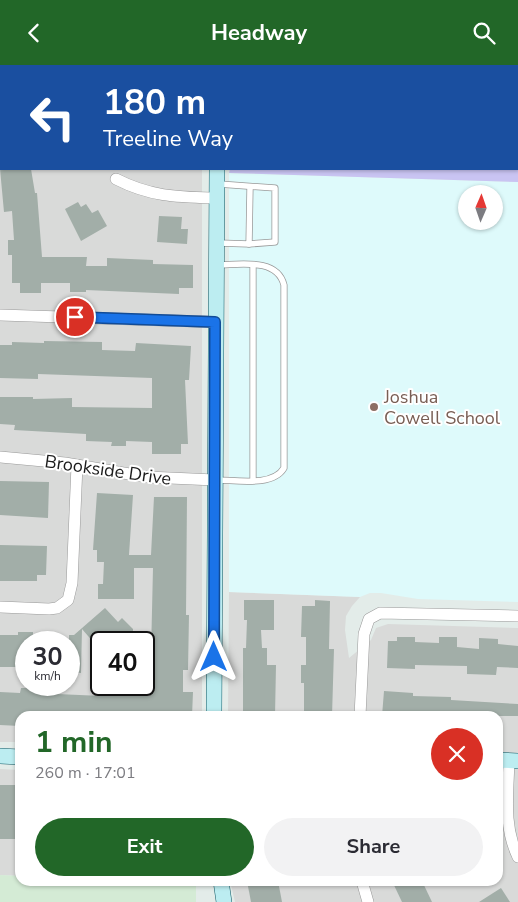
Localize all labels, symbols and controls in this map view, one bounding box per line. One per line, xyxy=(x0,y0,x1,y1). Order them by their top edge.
text: Headway xyxy=(211,18,307,48)
icon: back xyxy=(20,19,48,47)
icon: search xyxy=(470,19,498,47)
text: 180 m xyxy=(103,79,206,126)
icon: left xyxy=(20,85,85,150)
text: Treeline Way xyxy=(103,124,233,154)
north arrow xyxy=(458,185,502,230)
map controls xyxy=(458,185,503,230)
pin xyxy=(54,296,96,338)
icon: arrive xyxy=(61,303,89,331)
place label: Joshua Cowell School xyxy=(383,385,501,430)
marker: Joshua Cowell School xyxy=(368,401,380,413)
street label: Brookside Drive xyxy=(43,449,173,491)
position arrow xyxy=(187,630,239,682)
speed limit sign: 40 xyxy=(90,631,155,696)
text: 30 xyxy=(32,640,63,674)
text: km/h xyxy=(34,668,61,684)
text: 1 min xyxy=(35,722,113,763)
button: close xyxy=(431,728,483,780)
text: 260 m · 17:01 xyxy=(35,762,136,784)
button: Exit xyxy=(35,818,254,876)
button: Share xyxy=(264,818,483,876)

